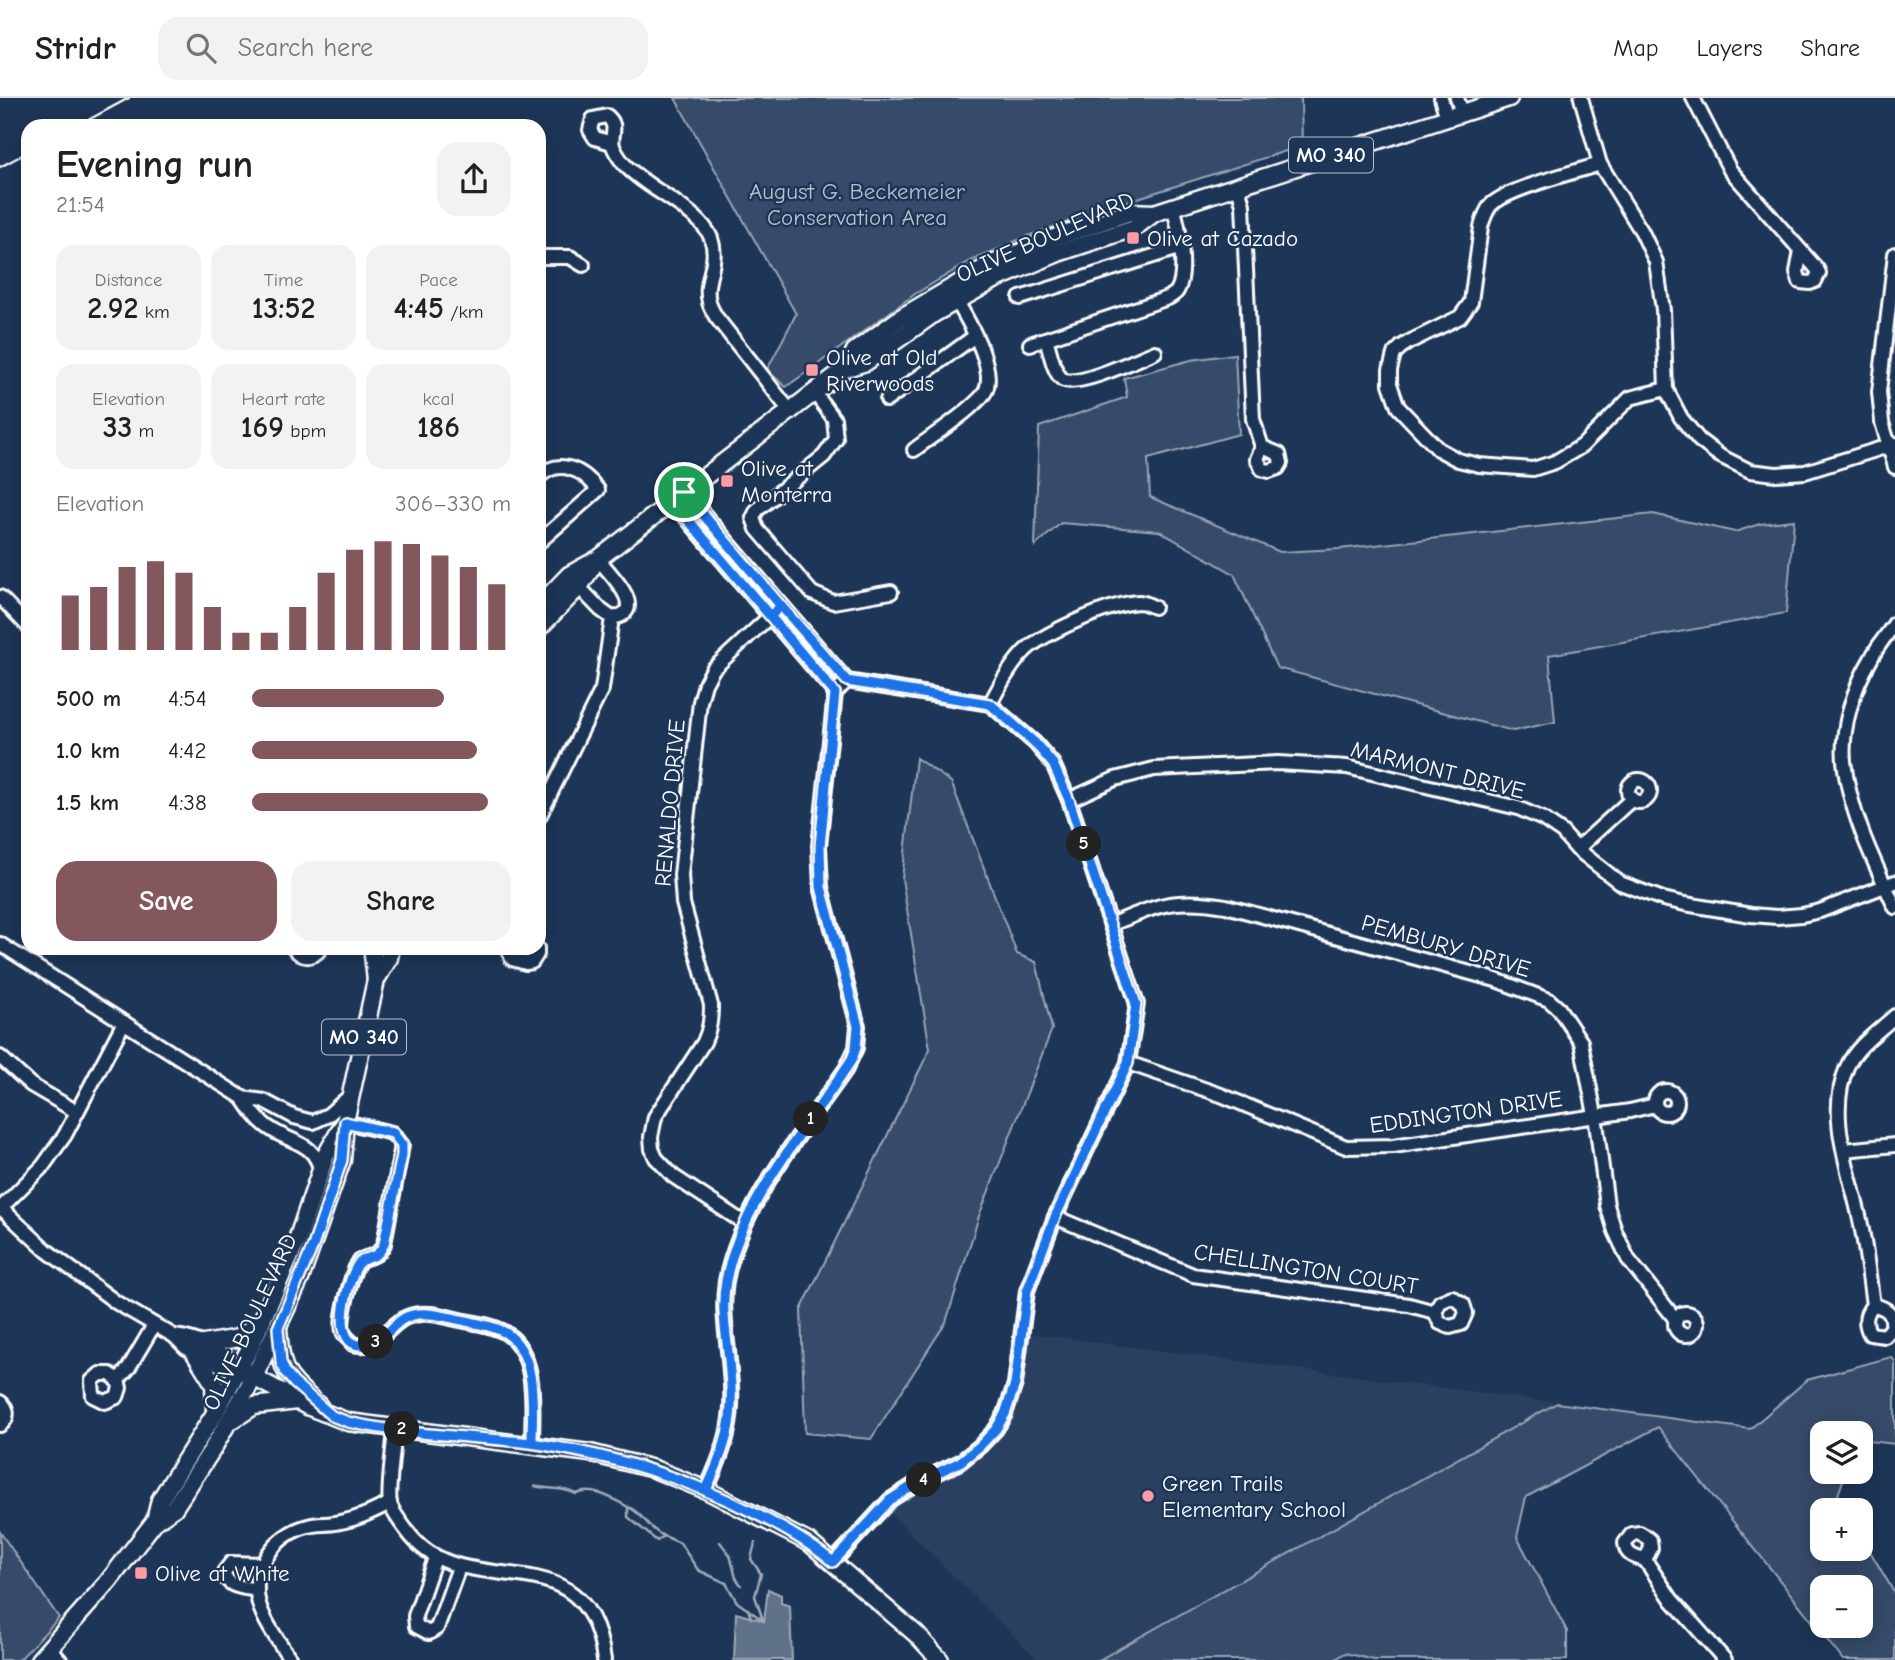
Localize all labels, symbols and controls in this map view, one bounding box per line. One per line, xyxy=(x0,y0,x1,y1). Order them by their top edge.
search box xyxy=(158,17,648,80)
text: Stridr xyxy=(35,29,116,67)
icon: search xyxy=(182,29,220,67)
text: Search here xyxy=(238,33,373,63)
text: Map xyxy=(1613,34,1659,62)
text: Layers xyxy=(1697,34,1762,62)
text: Share xyxy=(1800,34,1860,62)
road number: MO 340 xyxy=(1289,138,1373,172)
button: share xyxy=(437,142,511,216)
text: Evening run xyxy=(56,143,253,187)
park label: August G. Beckemeier Conservation Area xyxy=(749,178,966,231)
street label: OLIVE BOULEVARD xyxy=(952,186,1138,288)
text: 21:54 xyxy=(56,191,105,218)
place label: Olive at Cazado xyxy=(1147,225,1298,252)
marker: Olive at Cazado xyxy=(1125,230,1141,246)
text: Distance xyxy=(94,269,163,291)
text: Time xyxy=(264,269,303,291)
text: Pace xyxy=(419,269,458,291)
text: 2.92 xyxy=(87,291,138,326)
text: 13:52 xyxy=(252,291,315,326)
text: 4:45 xyxy=(394,291,444,326)
text: km xyxy=(138,301,170,323)
text: /km xyxy=(444,301,483,323)
place label: Olive at Old Riverwoods xyxy=(826,344,938,397)
marker: Olive at Old Riverwoods xyxy=(804,362,820,378)
text: Elevation xyxy=(92,388,165,410)
text: Heart rate xyxy=(242,388,325,410)
text: kcal xyxy=(423,388,454,410)
text: 33 xyxy=(103,410,132,445)
text: 169 xyxy=(241,410,284,445)
text: 186 xyxy=(417,410,460,445)
text: m xyxy=(132,420,154,442)
text: bpm xyxy=(284,420,326,442)
place label: Olive at Monterra xyxy=(741,455,832,508)
pin xyxy=(654,462,714,522)
icon: arrive xyxy=(665,473,703,511)
marker: Olive at Monterra xyxy=(719,473,735,489)
text: Elevation xyxy=(56,490,144,517)
text: 306–330 m xyxy=(395,490,511,517)
text: 500 m xyxy=(56,685,121,712)
text: 4:54 xyxy=(168,685,207,712)
street label: RENALDO DRIVE xyxy=(649,718,691,888)
street label: MARMONT DRIVE xyxy=(1348,735,1528,805)
text: 1.0 km xyxy=(56,737,120,764)
text: 4:42 xyxy=(168,737,206,764)
text: 1.5 km xyxy=(56,789,119,816)
text: 4:38 xyxy=(168,789,207,816)
pin: 5 xyxy=(1066,826,1102,862)
text: 5 xyxy=(1078,832,1089,854)
button: Save xyxy=(56,861,277,941)
button: Share xyxy=(291,861,511,941)
street label: PEMBURY DRIVE xyxy=(1358,909,1534,983)
road number: MO 340 xyxy=(322,1020,406,1054)
street label: EDDINGTON DRIVE xyxy=(1368,1085,1564,1139)
pin: 1 xyxy=(794,1102,828,1136)
text: 1 xyxy=(807,1107,814,1129)
street label: OLIVE BOULEVARD xyxy=(197,1229,303,1415)
street label: CHELLINGTON COURT xyxy=(1192,1238,1420,1300)
pin: 3 xyxy=(358,1324,394,1360)
text: 3 xyxy=(371,1330,380,1352)
pin: 2 xyxy=(384,1412,420,1446)
text: 2 xyxy=(397,1417,406,1439)
map controls xyxy=(1810,1421,1873,1638)
button: layers xyxy=(1810,1421,1873,1484)
pin: 4 xyxy=(906,1462,942,1498)
text: 4 xyxy=(919,1468,928,1490)
place label: Green Trails Elementary School xyxy=(1162,1470,1346,1523)
marker: Green Trails Elementary School xyxy=(1140,1488,1156,1504)
button: + xyxy=(1810,1498,1873,1561)
place label: Olive at White xyxy=(155,1560,289,1587)
marker: Olive at White xyxy=(133,1565,149,1581)
button: − xyxy=(1810,1575,1873,1638)

